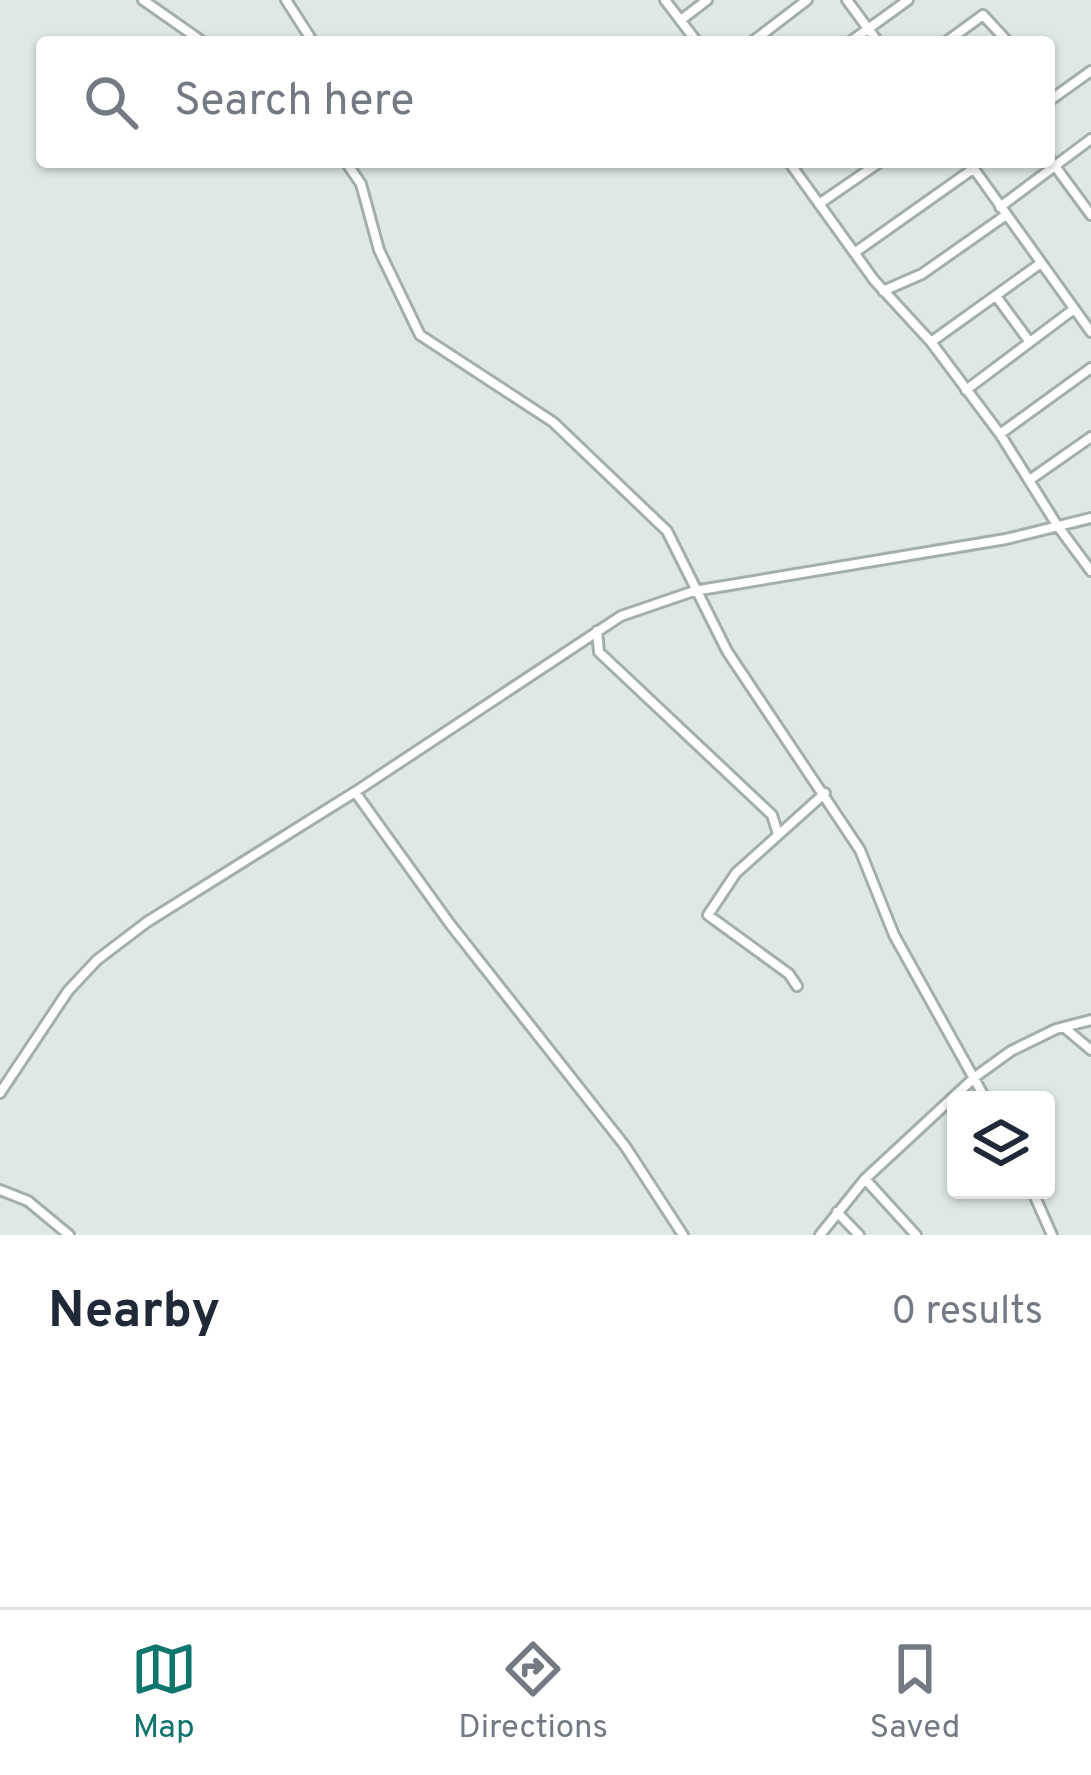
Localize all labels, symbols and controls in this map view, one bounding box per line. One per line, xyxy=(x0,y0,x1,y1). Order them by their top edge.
search box xyxy=(36,36,1055,168)
icon: search xyxy=(78,69,144,135)
text: Search here xyxy=(174,74,414,131)
map controls xyxy=(947,1091,1055,1199)
button: layers xyxy=(947,1091,1055,1199)
text: Nearby xyxy=(48,1281,220,1346)
text: 0 results xyxy=(891,1289,1043,1338)
tab: Map xyxy=(131,1636,197,1750)
tab: Directions xyxy=(458,1636,608,1750)
tab: Saved xyxy=(870,1636,960,1750)

